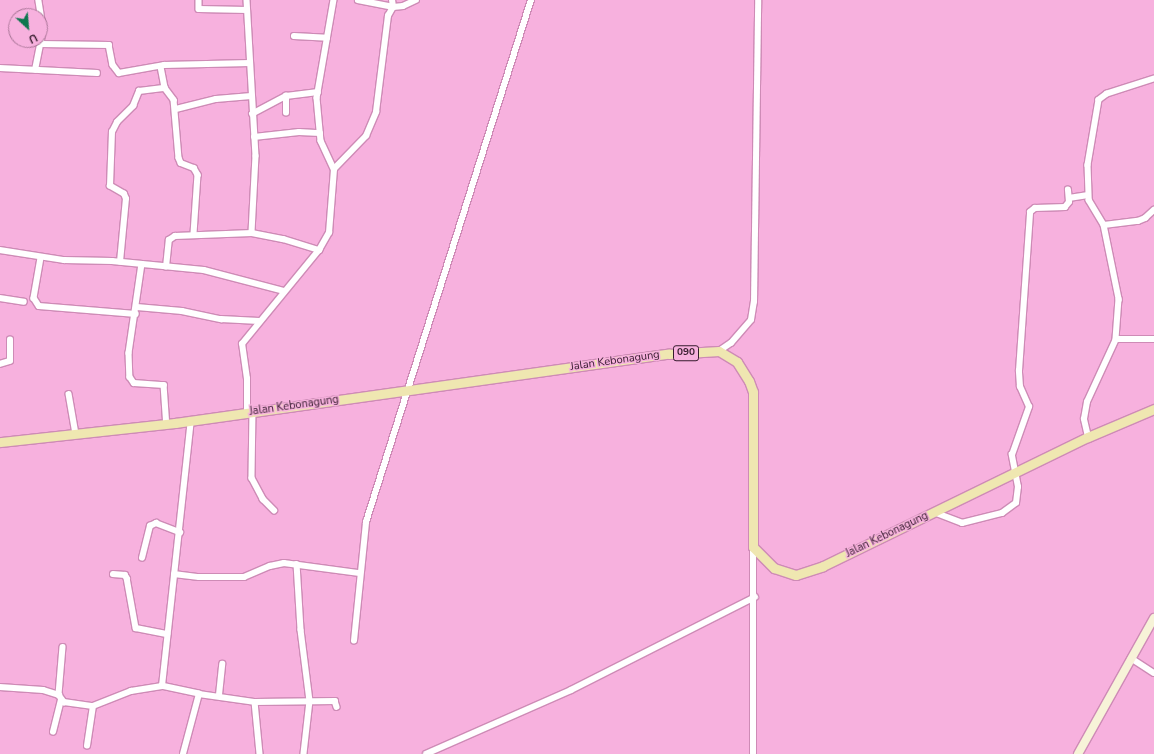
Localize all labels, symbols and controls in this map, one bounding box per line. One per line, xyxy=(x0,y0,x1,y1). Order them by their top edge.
north arrow xyxy=(8,8,48,48)
text: U xyxy=(26,30,40,47)
road number: 090 xyxy=(673,345,699,361)
street label: Jalan Kebonagung xyxy=(569,348,661,374)
street label: Jalan Kebonagung xyxy=(248,393,340,419)
street label: Jalan Kebonagung xyxy=(844,509,930,561)

